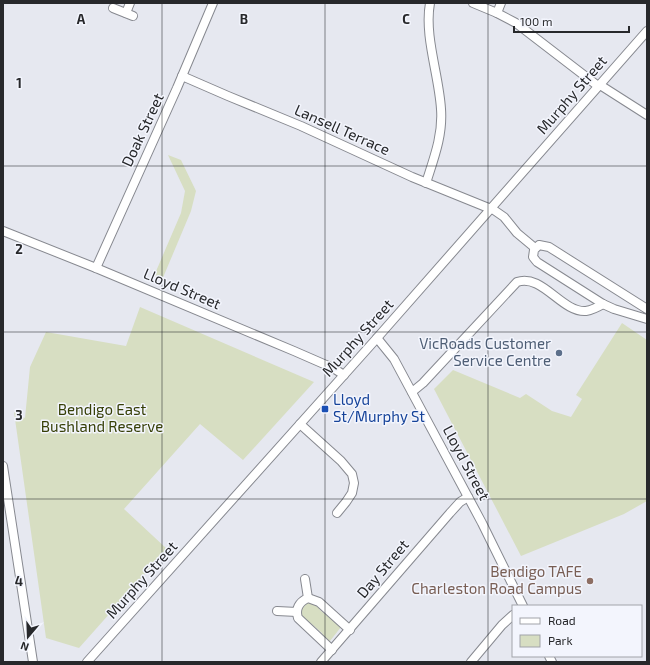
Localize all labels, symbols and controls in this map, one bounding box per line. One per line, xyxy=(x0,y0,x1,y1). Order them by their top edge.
scale bar xyxy=(514,8,629,34)
text: A xyxy=(77,11,86,27)
text: B xyxy=(240,11,248,27)
text: C xyxy=(402,11,410,27)
text: 100 m xyxy=(520,14,552,28)
street label: Murphy Street xyxy=(532,51,610,137)
text: 1 xyxy=(16,75,22,91)
street label: Doak Street xyxy=(117,90,167,169)
street label: Lansell Terrace xyxy=(292,100,393,158)
text: 2 xyxy=(15,241,23,257)
street label: Lloyd Street xyxy=(141,264,224,313)
street label: Murphy Street xyxy=(318,295,397,380)
place label: VicRoads Customer Service Centre xyxy=(419,334,551,369)
marker: VicRoads Customer Service Centre xyxy=(554,348,564,358)
place label: Lloyd St/Murphy St xyxy=(333,390,425,425)
park label: Bendigo East Bushland Reserve xyxy=(41,400,163,435)
marker: Lloyd St/Murphy St xyxy=(320,404,330,414)
text: 3 xyxy=(15,407,23,423)
street label: Lloyd Street xyxy=(440,422,494,503)
street label: Day Street xyxy=(353,535,412,601)
street label: Murphy Street xyxy=(102,537,181,622)
place label: Bendigo TAFE Charleston Road Campus xyxy=(411,562,582,597)
text: 4 xyxy=(15,573,23,589)
marker: Bendigo TAFE Charleston Road Campus xyxy=(585,576,595,586)
legend xyxy=(512,605,642,657)
text: Road xyxy=(548,613,576,627)
north arrow xyxy=(8,617,48,657)
text: Park xyxy=(548,633,573,647)
text: N xyxy=(19,639,30,654)

